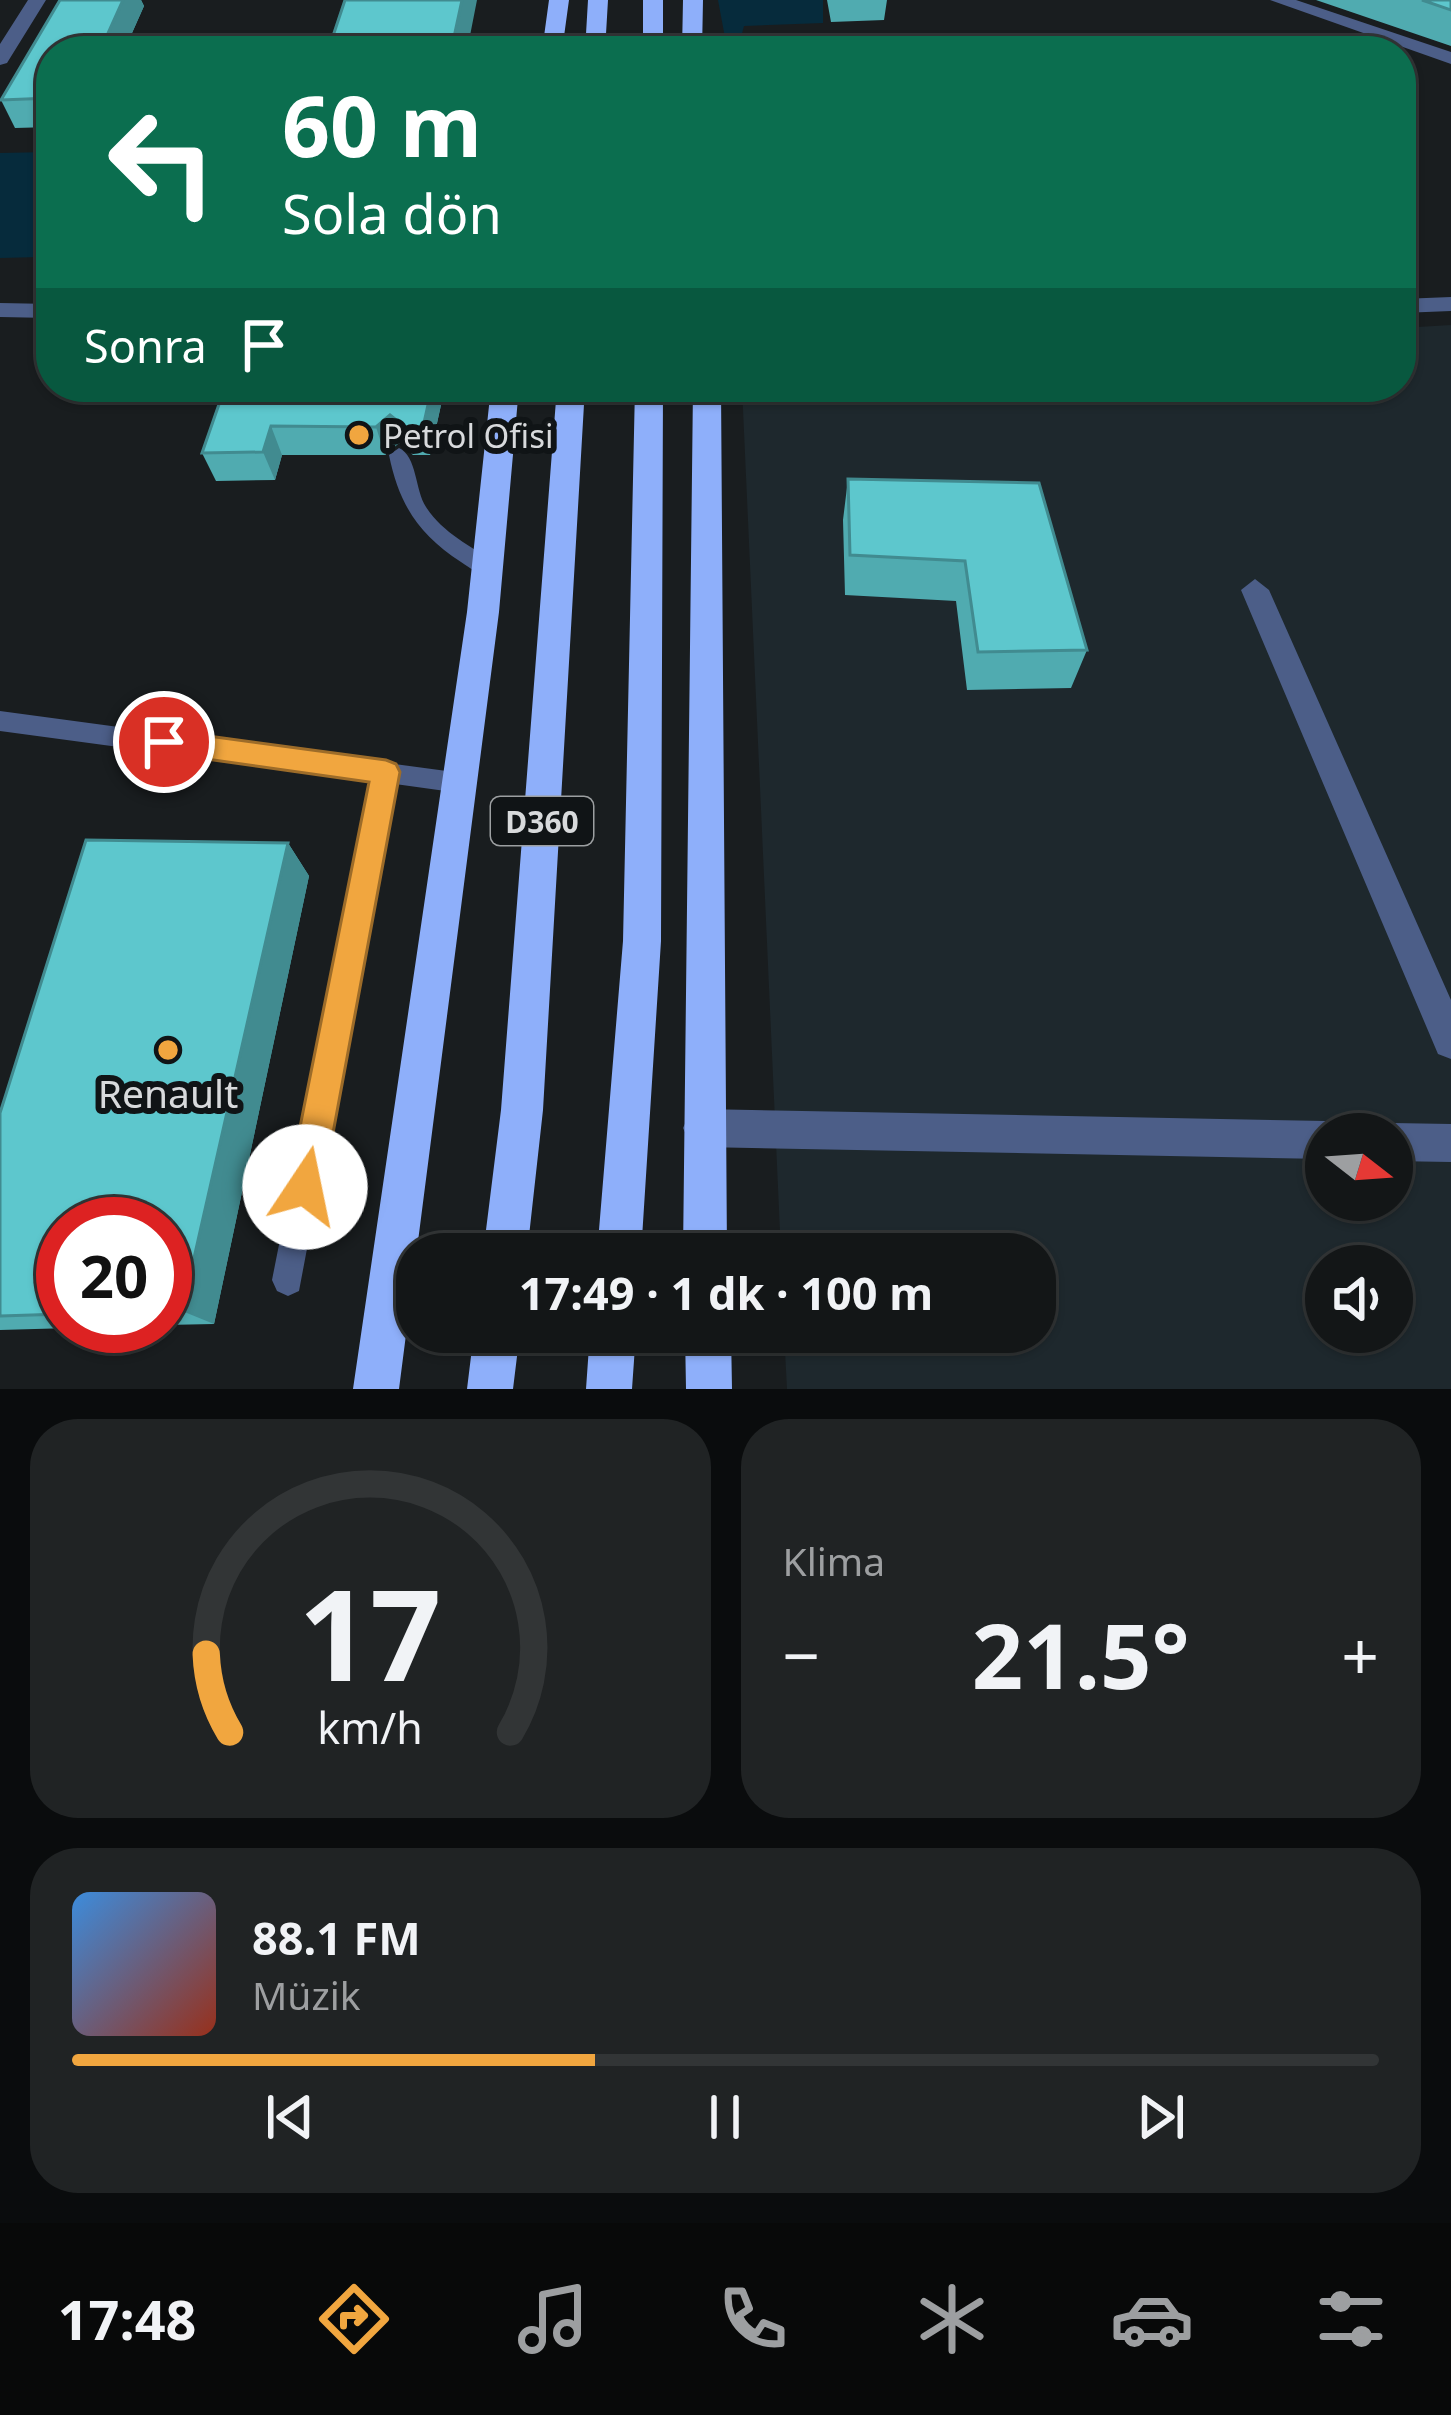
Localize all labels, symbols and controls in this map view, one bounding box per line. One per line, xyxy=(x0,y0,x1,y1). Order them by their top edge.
text: 60 m xyxy=(282,67,482,182)
icon: left xyxy=(84,84,240,240)
text: Sola dön xyxy=(282,176,502,250)
icon: arrive xyxy=(231,312,297,378)
text: Sonra xyxy=(84,315,207,376)
place label: Petrol Ofisi xyxy=(383,413,553,458)
marker: Petrol Ofisi xyxy=(346,422,372,448)
pin xyxy=(113,691,215,793)
icon: arrive xyxy=(131,709,197,775)
road number: D360 xyxy=(491,797,593,845)
marker: Renault xyxy=(155,1037,181,1063)
place label: Renault xyxy=(98,1066,238,1119)
north arrow xyxy=(1305,1113,1413,1221)
map controls xyxy=(1305,1113,1413,1353)
position arrow xyxy=(242,1124,368,1250)
speed limit sign: 20 xyxy=(36,1197,192,1353)
button: sound xyxy=(1305,1245,1413,1353)
text: 17:49 · 1 dk · 100 m xyxy=(519,1262,933,1323)
text: Klima xyxy=(783,1534,885,1587)
text: 17 xyxy=(299,1548,442,1718)
text: 21.5° xyxy=(972,1593,1190,1715)
text: − xyxy=(783,1609,820,1699)
text: + xyxy=(1341,1609,1379,1699)
text: km/h xyxy=(318,1697,423,1756)
text: 88.1 FM xyxy=(252,1907,421,1968)
text: Müzik xyxy=(252,1968,361,2021)
icon: previous xyxy=(257,2084,323,2150)
icon: pause xyxy=(692,2084,758,2150)
icon: next xyxy=(1128,2084,1194,2150)
icon: directions xyxy=(312,2277,396,2361)
icon: music xyxy=(511,2277,595,2361)
icon: phone xyxy=(711,2277,795,2361)
icon: climate xyxy=(910,2277,994,2361)
icon: car xyxy=(1110,2277,1194,2361)
icon: filters xyxy=(1309,2277,1393,2361)
text: 17:48 xyxy=(58,2282,196,2356)

